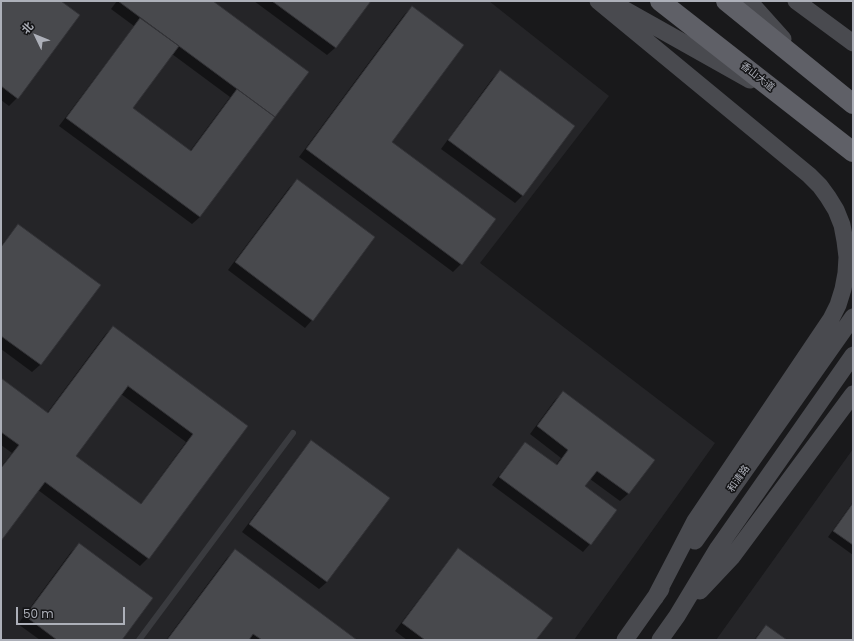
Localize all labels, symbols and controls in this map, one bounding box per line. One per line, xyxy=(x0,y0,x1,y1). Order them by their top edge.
north arrow xyxy=(16,16,56,56)
text: 北 xyxy=(18,18,37,37)
street label: 香山大道 xyxy=(738,60,776,94)
street label: 和清路 xyxy=(725,463,753,495)
scale bar xyxy=(18,599,127,625)
text: 50 m xyxy=(23,605,54,622)

